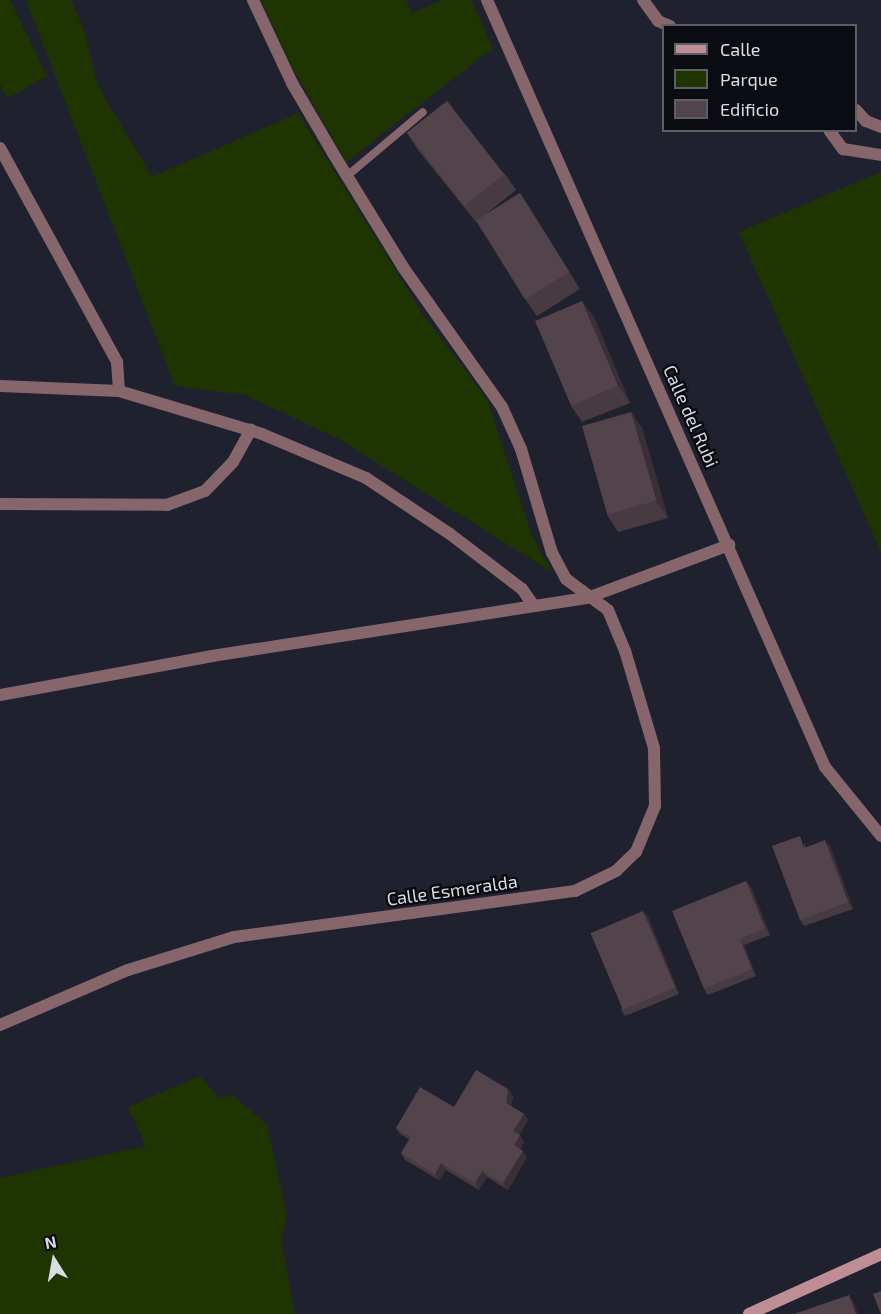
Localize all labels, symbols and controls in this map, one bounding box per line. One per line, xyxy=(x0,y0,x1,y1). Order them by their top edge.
legend xyxy=(662,24,857,132)
text: Calle xyxy=(720,38,761,60)
text: Parque xyxy=(720,68,778,90)
text: Edificio xyxy=(720,98,779,120)
street label: Calle del Rubi xyxy=(659,361,723,471)
street label: Calle Esmeralda xyxy=(385,870,519,910)
north arrow xyxy=(24,1230,84,1290)
text: N xyxy=(43,1231,58,1252)

